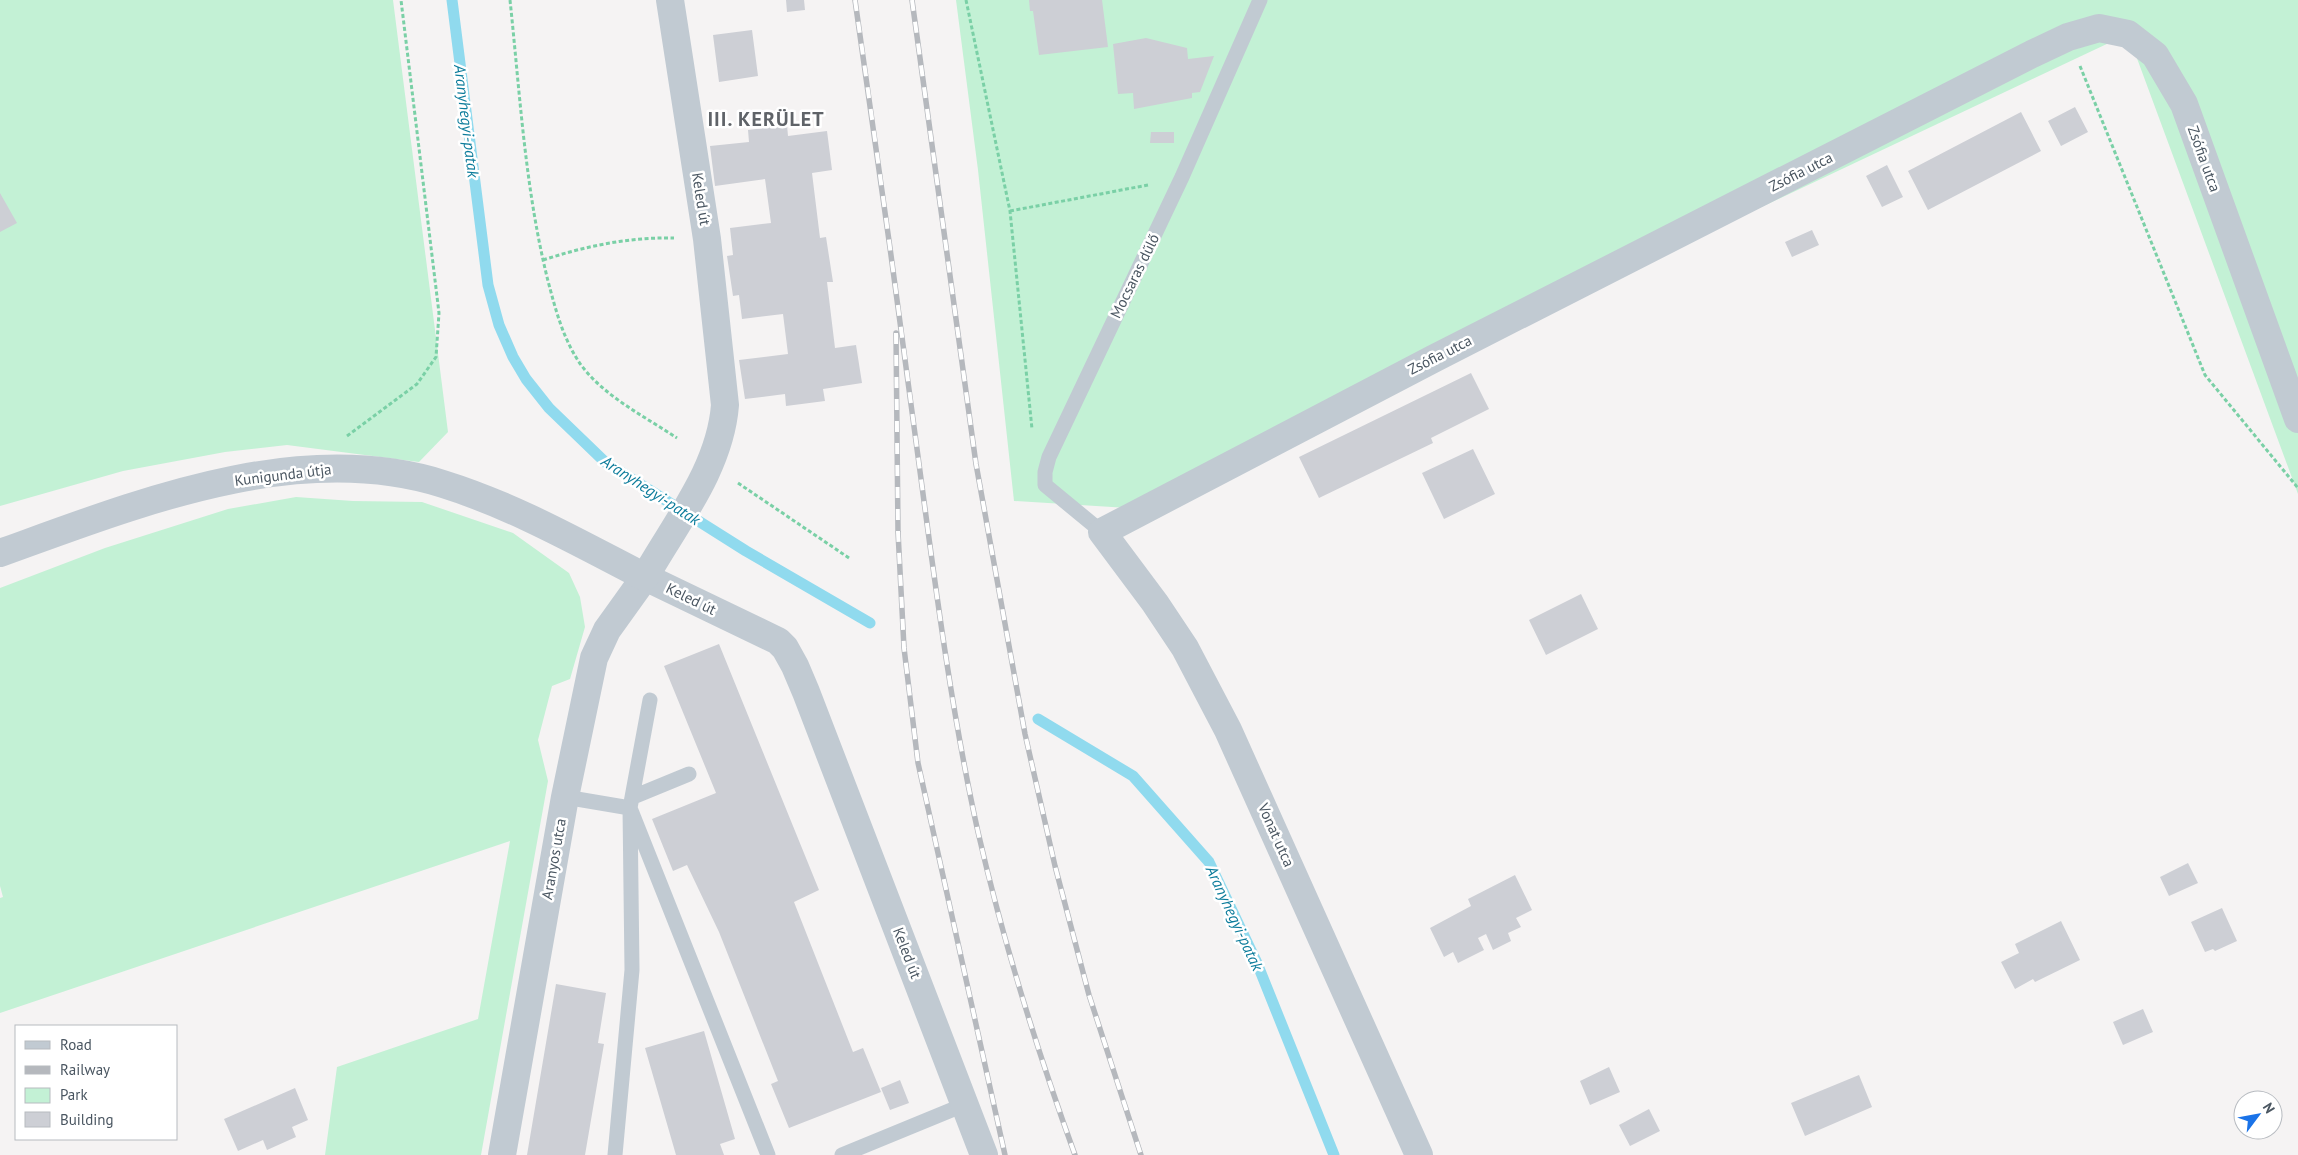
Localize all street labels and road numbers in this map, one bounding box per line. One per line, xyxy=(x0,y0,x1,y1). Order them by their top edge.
street label: Zsófia utca xyxy=(2184,123,2225,194)
street label: Zsófia utca xyxy=(1766,147,1836,196)
street label: Keled út xyxy=(688,171,715,227)
street label: Mocsaras dűlő xyxy=(1106,230,1163,321)
street label: Zsófia utca xyxy=(1405,330,1475,379)
street label: Kunigunda útja xyxy=(233,459,332,490)
street label: Keled út xyxy=(663,578,719,619)
street label: Vonat utca xyxy=(1254,799,1299,870)
street label: Aranyos utca xyxy=(537,817,570,901)
street label: Keled út xyxy=(889,925,926,981)

